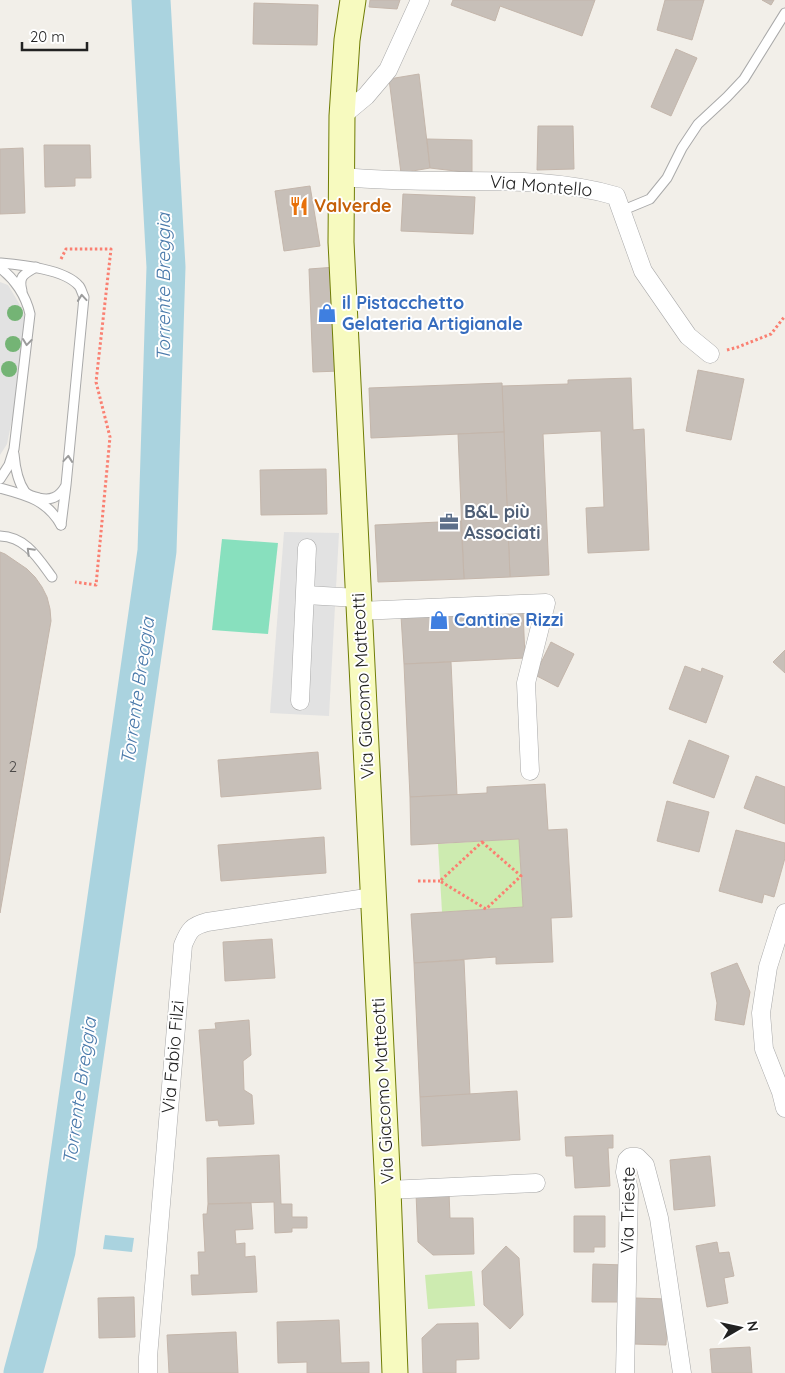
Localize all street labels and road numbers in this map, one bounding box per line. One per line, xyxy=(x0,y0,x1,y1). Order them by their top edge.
street label: Via Montello xyxy=(489,170,593,201)
street label: Via Giacomo Matteotti xyxy=(346,592,379,780)
street label: Via Giacomo Matteotti xyxy=(366,997,399,1185)
street label: Via Fabio Filzi xyxy=(156,999,189,1115)
street label: Via Trieste xyxy=(615,1166,640,1254)

